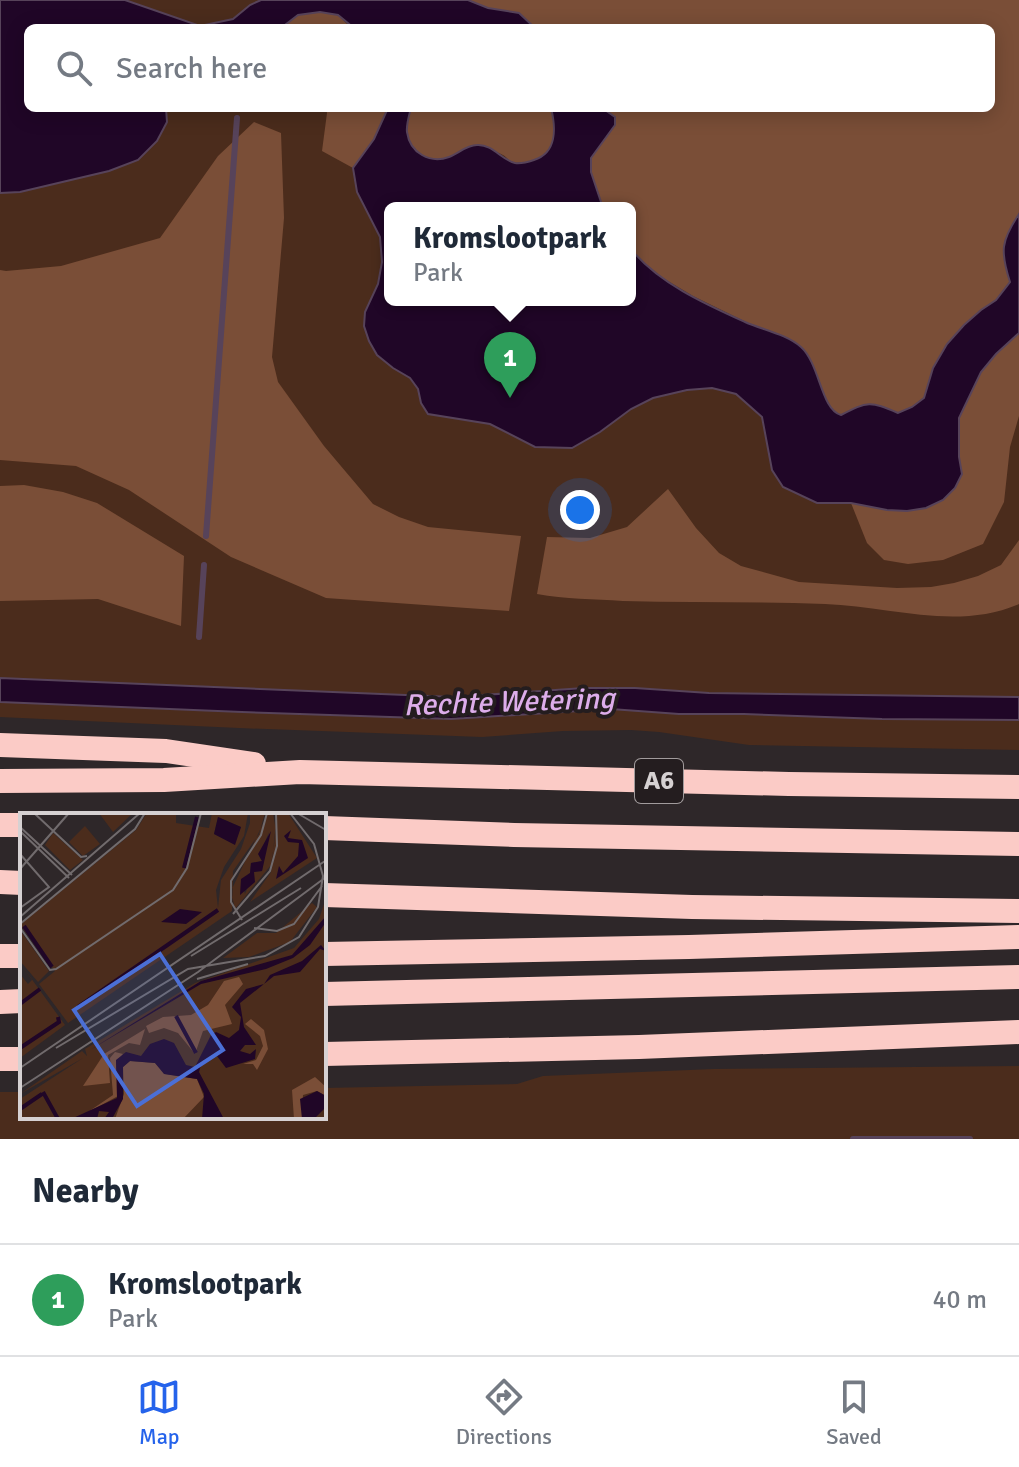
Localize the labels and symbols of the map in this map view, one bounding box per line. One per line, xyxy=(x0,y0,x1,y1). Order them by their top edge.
pin: 1 xyxy=(484,332,536,398)
your location xyxy=(560,490,600,530)
water label: Rechte Wetering xyxy=(403,680,617,724)
road number: A6 xyxy=(635,759,683,803)
inset map xyxy=(20,813,326,1119)

